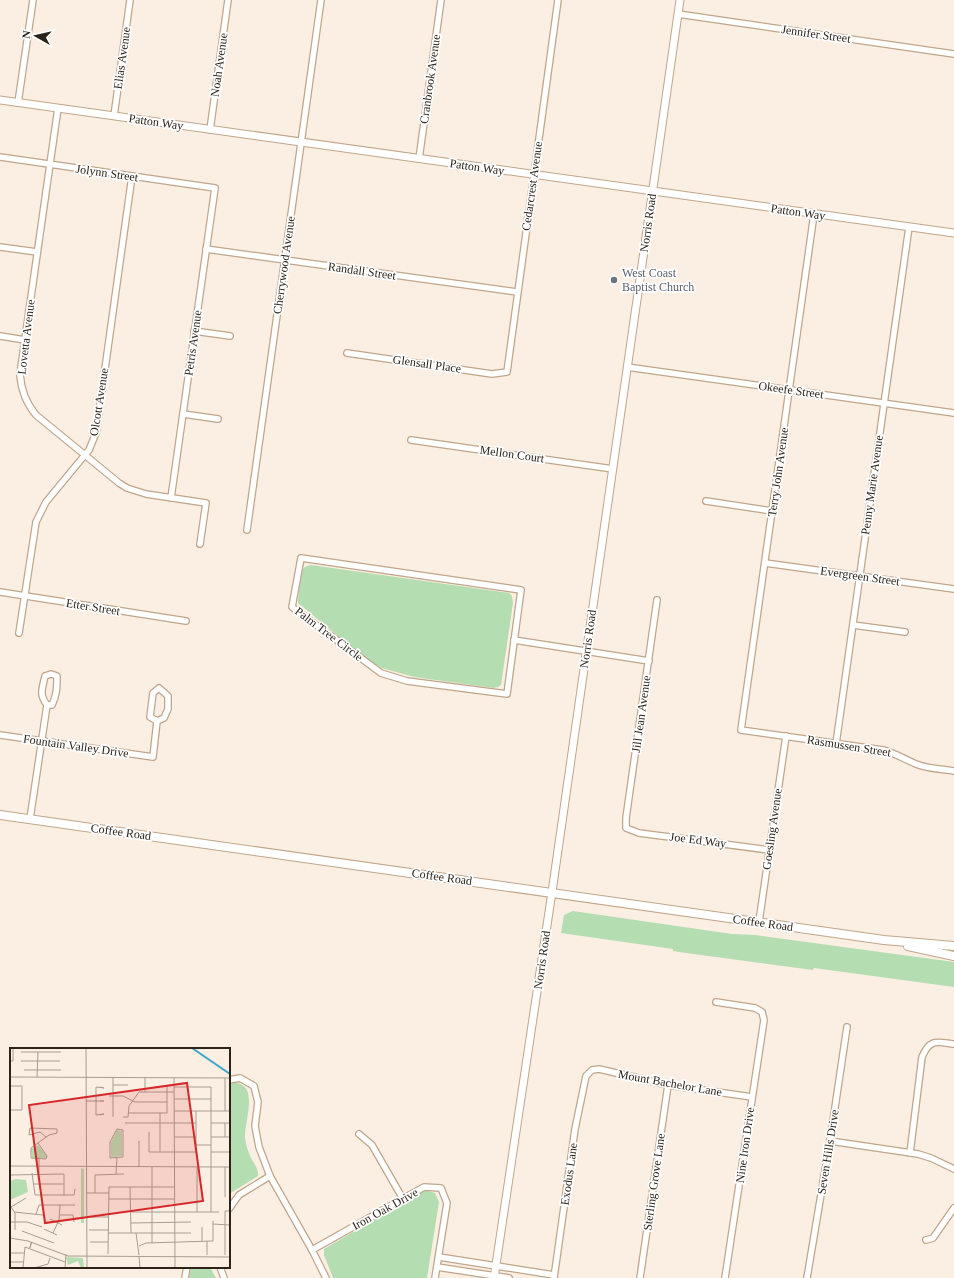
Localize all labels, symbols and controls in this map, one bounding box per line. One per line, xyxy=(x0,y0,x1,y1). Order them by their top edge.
north arrow xyxy=(16,16,56,56)
street label: Jennifer Street xyxy=(781,22,852,46)
street label: Elias Avenue xyxy=(111,26,133,90)
text: N xyxy=(20,30,33,39)
street label: Noah Avenue xyxy=(208,32,230,98)
street label: Cranbrook Avenue xyxy=(417,33,443,125)
street label: Patton Way xyxy=(128,111,184,133)
street label: Cedarcrest Avenue xyxy=(519,140,545,232)
street label: Patton Way xyxy=(449,156,505,178)
street label: Jolynn Street xyxy=(75,162,140,184)
street label: Norris Road xyxy=(637,193,659,253)
street label: Patton Way xyxy=(770,201,826,223)
street label: Cherrywood Avenue xyxy=(270,215,298,315)
street label: Randall Street xyxy=(327,259,397,283)
place label: West Coast Baptist Church xyxy=(622,266,694,294)
marker: West Coast Baptist Church xyxy=(609,275,619,285)
street label: Lovetta Avenue xyxy=(14,299,38,375)
street label: Petris Avenue xyxy=(181,309,205,377)
street label: Glensall Place xyxy=(392,352,462,376)
street label: Olcott Avenue xyxy=(87,367,111,437)
street label: Okeefe Street xyxy=(758,379,825,402)
street label: Terry John Avenue xyxy=(765,426,791,518)
street label: Penny Marie Avenue xyxy=(858,434,886,536)
street label: Mellon Court xyxy=(479,443,546,466)
street label: Evergreen Street xyxy=(819,563,901,589)
street label: Etter Street xyxy=(65,596,122,618)
street label: Palm Tree Circle xyxy=(292,604,366,664)
street label: Norris Road xyxy=(577,609,599,669)
street label: Jill Jean Avenue xyxy=(629,675,653,753)
street label: Fountain Valley Drive xyxy=(22,732,130,760)
street label: Rasmussen Street xyxy=(806,732,893,760)
street label: Goesling Avenue xyxy=(759,787,785,871)
street label: Coffee Road xyxy=(90,821,152,843)
street label: Joe Ed Way xyxy=(669,830,727,850)
street label: Coffee Road xyxy=(411,866,473,888)
street label: Coffee Road xyxy=(732,912,794,934)
street label: Norris Road xyxy=(531,930,553,990)
inset map xyxy=(10,1048,230,1268)
street label: Mount Bachelor Lane xyxy=(617,1067,723,1099)
street label: Nine Iron Drive xyxy=(733,1106,757,1184)
street label: Seven Hills Drive xyxy=(814,1108,842,1196)
street label: Sterling Grove Lane xyxy=(640,1133,668,1231)
street label: Exodus Lane xyxy=(558,1142,580,1206)
street label: Iron Oak Drive xyxy=(350,1185,420,1233)

